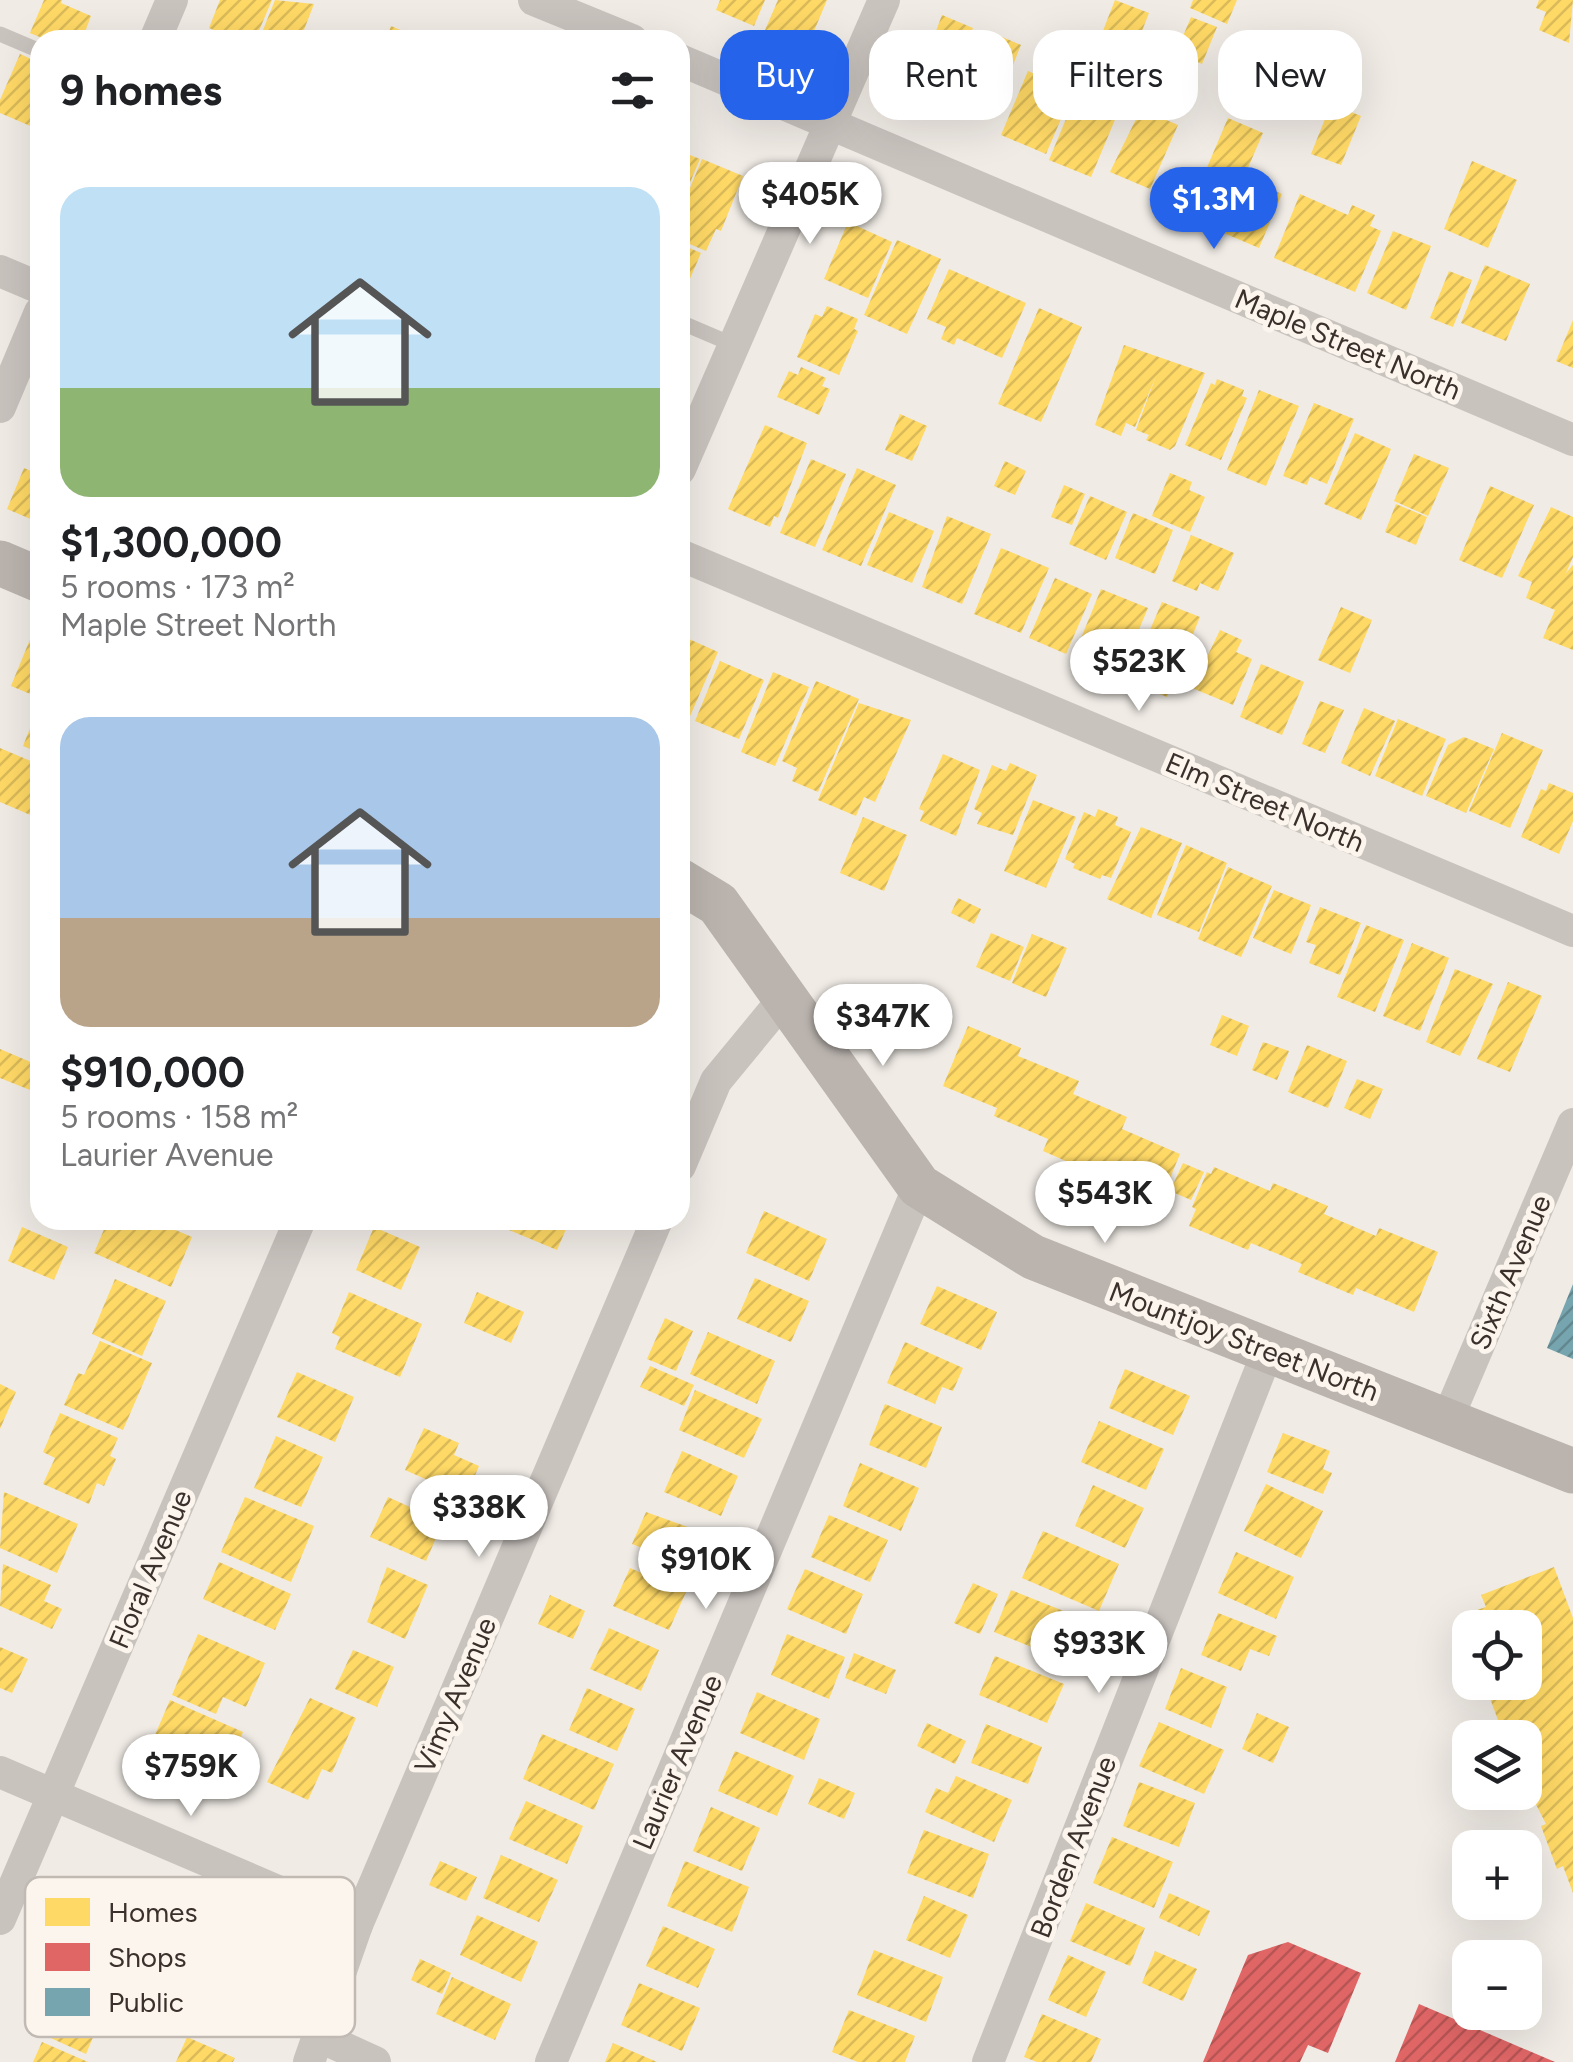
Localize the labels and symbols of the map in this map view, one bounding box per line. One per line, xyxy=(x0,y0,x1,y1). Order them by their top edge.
pin: $405K xyxy=(740,162,880,247)
pin: $1.3M xyxy=(1144,167,1284,252)
street label: Maple Street North xyxy=(1230,281,1466,407)
pin: $523K xyxy=(1069,629,1209,714)
street label: Elm Street North xyxy=(1161,745,1369,859)
pin: $347K xyxy=(813,984,953,1069)
pin: $543K xyxy=(1035,1161,1175,1246)
street label: Sixth Avenue xyxy=(1462,1190,1558,1354)
street label: Mountjoy Street North xyxy=(1105,1274,1383,1408)
pin: $338K xyxy=(409,1475,549,1560)
street label: Floral Avenue xyxy=(101,1485,199,1653)
pin: $910K xyxy=(636,1527,776,1612)
pin: $933K xyxy=(1029,1611,1169,1696)
street label: Vimy Avenue xyxy=(407,1612,503,1778)
street label: Laurier Avenue xyxy=(625,1669,729,1855)
pin: $759K xyxy=(121,1734,261,1819)
street label: Borden Avenue xyxy=(1023,1751,1123,1943)
legend xyxy=(25,1877,355,2037)
text: Homes xyxy=(108,1895,197,1929)
text: Shops xyxy=(108,1940,187,1974)
text: Public xyxy=(108,1985,184,2019)

